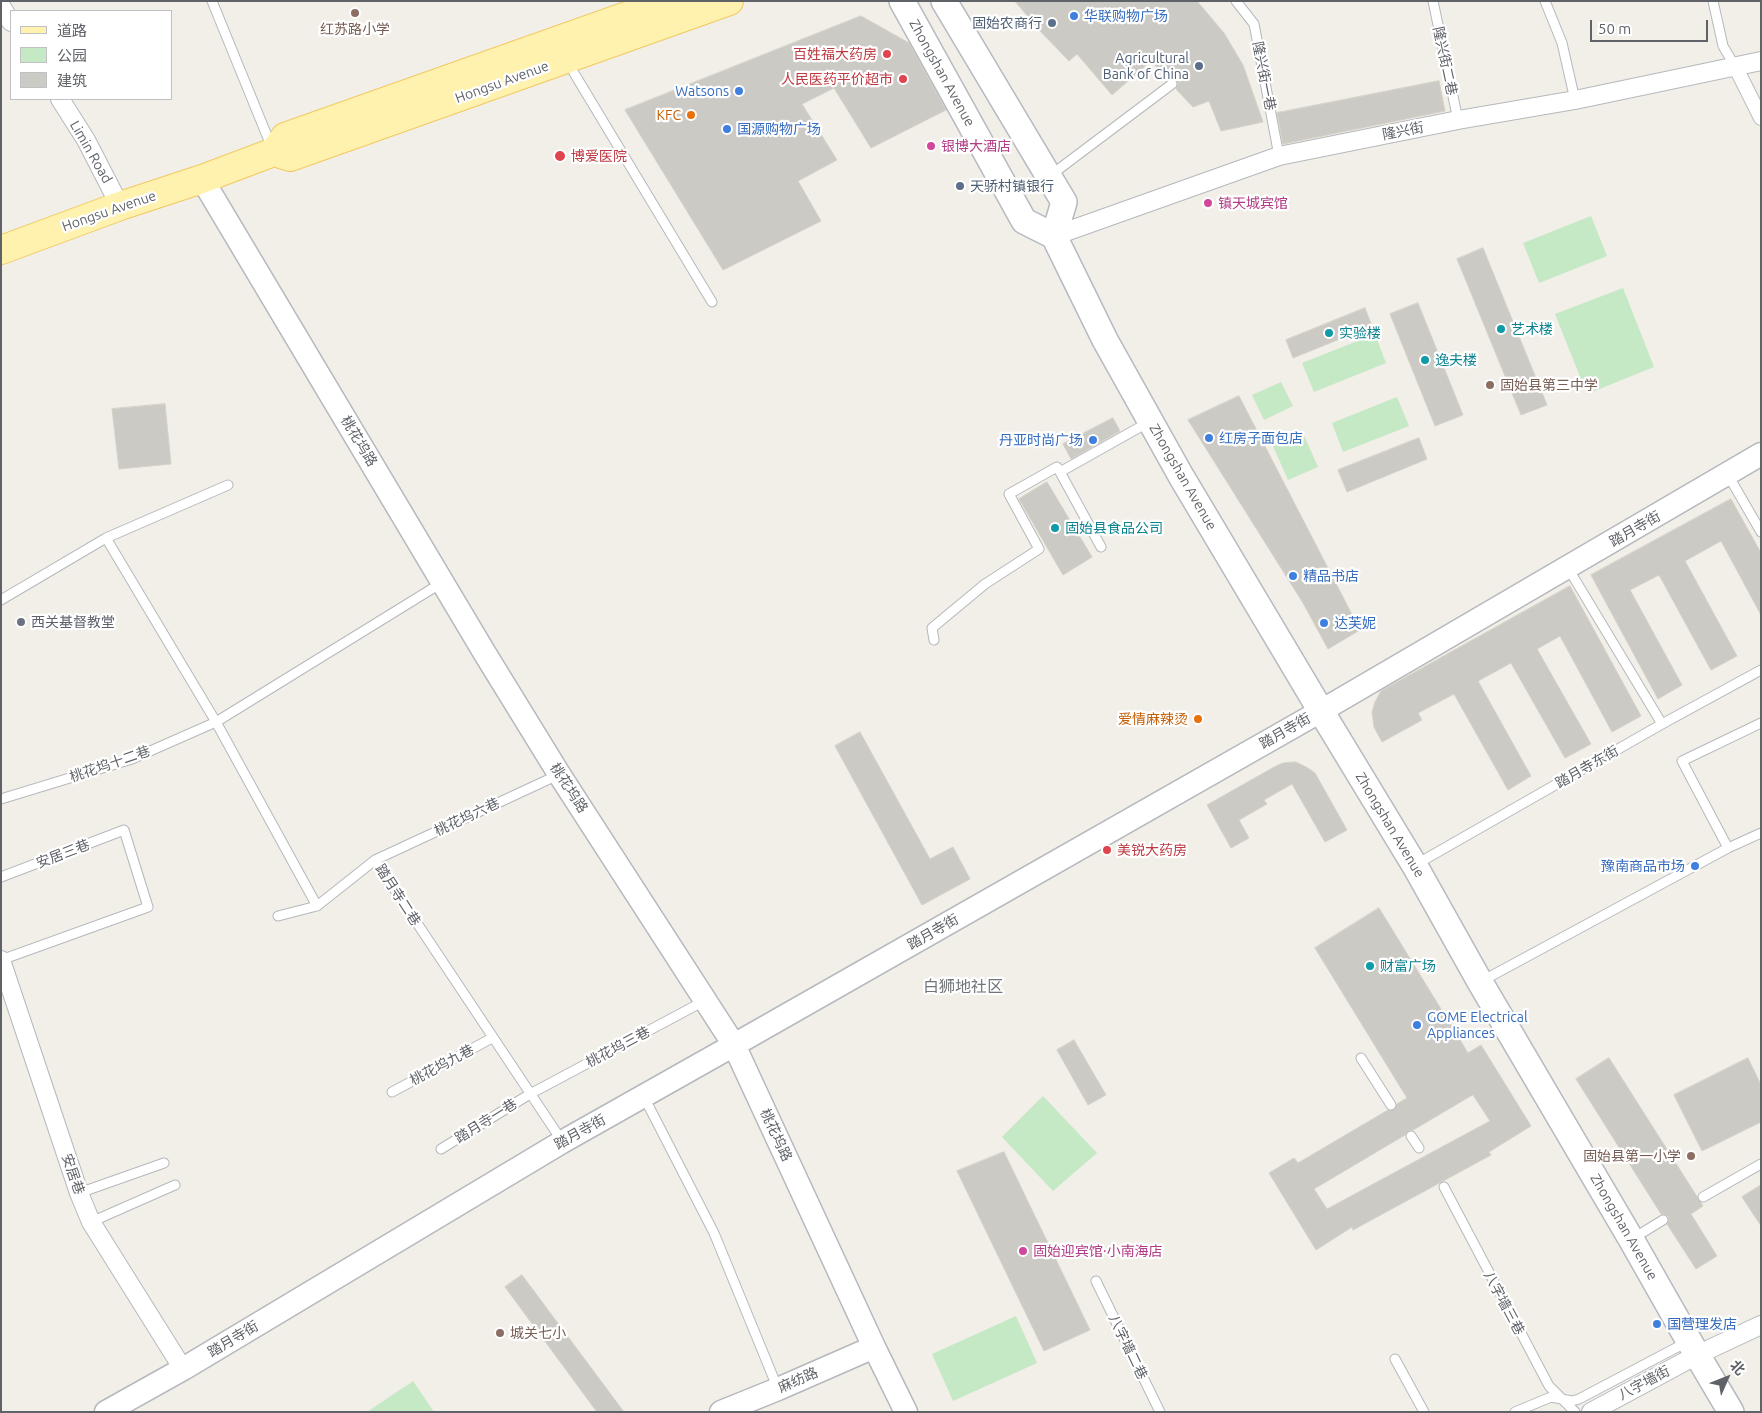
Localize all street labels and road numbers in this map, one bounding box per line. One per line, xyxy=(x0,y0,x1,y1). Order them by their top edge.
street label: Zhongshan Avenue xyxy=(906,17,978,129)
street label: 隆兴街二巷 xyxy=(1430,25,1460,97)
street label: 隆兴街一巷 xyxy=(1249,40,1279,112)
street label: Hongsu Avenue xyxy=(453,57,551,107)
street label: Limin Road xyxy=(66,118,116,186)
street label: 隆兴街 xyxy=(1381,119,1425,143)
street label: Hongsu Avenue xyxy=(60,187,158,235)
street label: 桃花坞路 xyxy=(337,413,381,469)
street label: Zhongshan Avenue xyxy=(1146,421,1220,533)
street label: 踏月寺街 xyxy=(1607,508,1663,550)
street label: 踏月寺街 xyxy=(1257,710,1313,752)
street label: 桃花坞十二巷 xyxy=(68,742,152,786)
street label: 踏月寺东街 xyxy=(1552,742,1622,792)
street label: 桃花坞路 xyxy=(547,760,591,816)
street label: Zhongshan Avenue xyxy=(1352,769,1428,881)
street label: 桃花坞六巷 xyxy=(432,795,502,839)
street label: 安居三巷 xyxy=(34,836,92,872)
street label: 踏月寺二巷 xyxy=(372,861,424,929)
street label: 踏月寺街 xyxy=(905,911,961,953)
street label: 桃花坞三巷 xyxy=(583,1023,653,1071)
street label: 桃花坞九巷 xyxy=(407,1041,477,1089)
street label: 踏月寺一巷 xyxy=(452,1095,520,1147)
street label: 桃花坞路 xyxy=(757,1106,795,1164)
street label: 踏月寺街 xyxy=(551,1111,609,1153)
street label: 安居巷 xyxy=(58,1151,88,1197)
street label: Zhongshan Avenue xyxy=(1587,1171,1661,1283)
street label: 八字墙三巷 xyxy=(1480,1268,1528,1338)
street label: 八字墙二巷 xyxy=(1105,1312,1151,1382)
street label: 踏月寺街 xyxy=(205,1317,261,1361)
street label: 八字墙街 xyxy=(1615,1362,1673,1404)
street label: 麻纺路 xyxy=(775,1364,821,1396)

